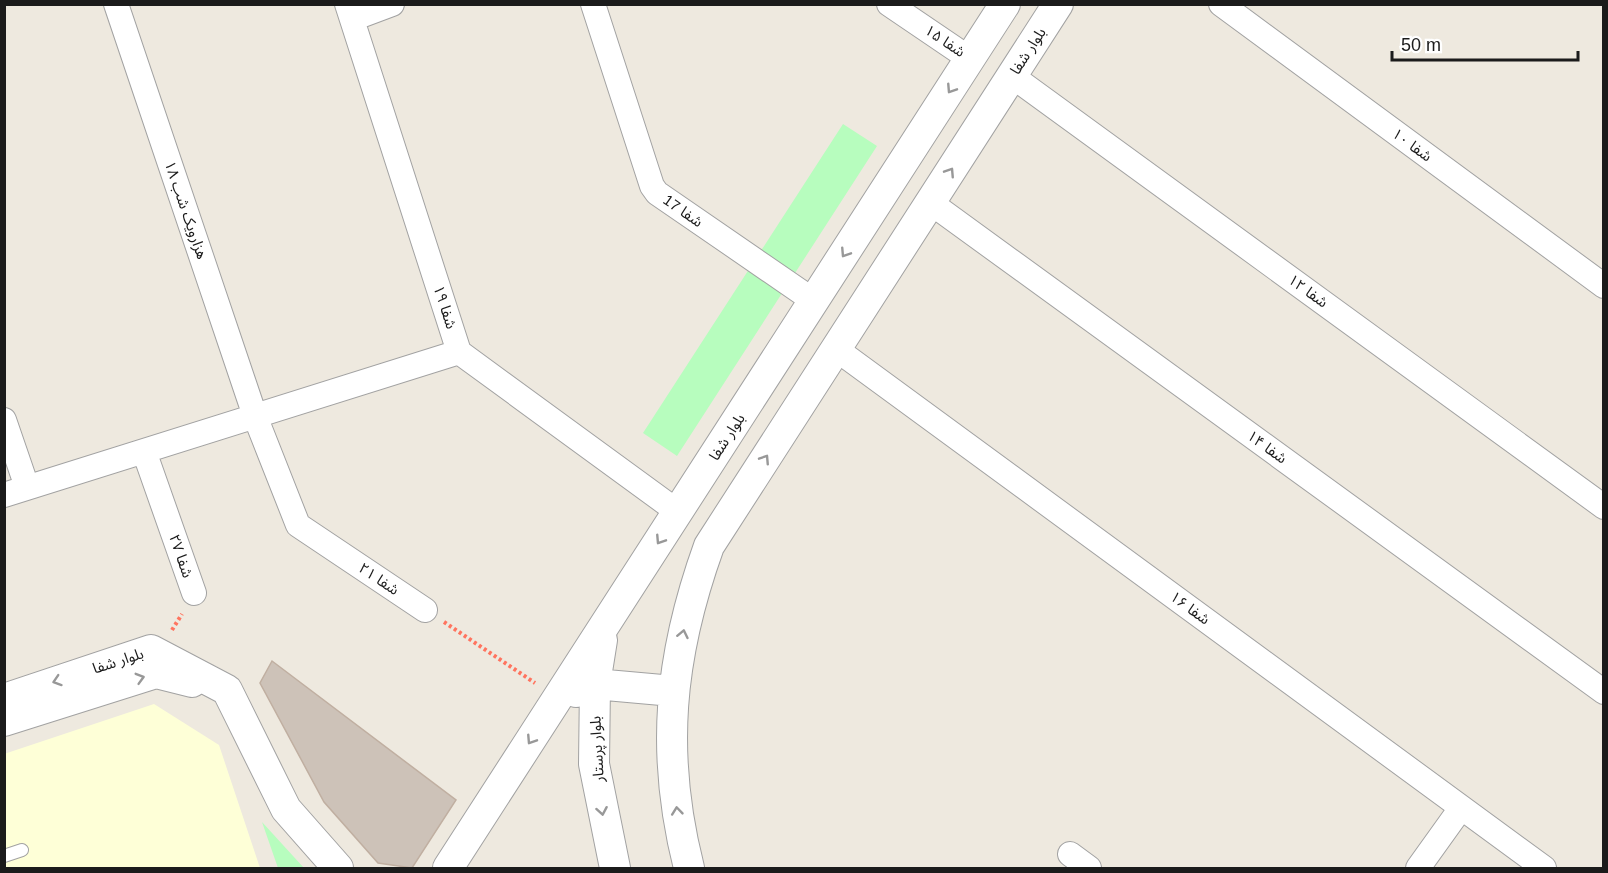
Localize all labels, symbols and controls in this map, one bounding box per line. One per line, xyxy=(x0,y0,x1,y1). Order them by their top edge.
street label: شفا ۱۵ xyxy=(922,21,969,60)
street label: بلوار شفا xyxy=(1006,24,1050,78)
scale bar xyxy=(1392,24,1578,62)
text: 50 m xyxy=(1401,35,1441,55)
one-way arrow xyxy=(946,83,958,93)
street label: شفا ۱۰ xyxy=(1389,125,1436,165)
street label: هزارویک شب ۱۸ xyxy=(161,159,211,261)
one-way arrow xyxy=(943,168,955,178)
street label: شفا 17 xyxy=(660,191,707,230)
one-way arrow xyxy=(840,247,852,257)
street label: شفا ۱۲ xyxy=(1285,271,1332,311)
street label: شفا ۱۹ xyxy=(430,283,461,331)
street label: بلوار شفا xyxy=(705,410,749,464)
street label: شفا ۱۴ xyxy=(1244,427,1291,467)
one-way arrow xyxy=(758,455,769,466)
street label: شفا ۲۷ xyxy=(166,532,197,580)
one-way arrow xyxy=(655,534,667,544)
street label: شفا ۲۱ xyxy=(356,559,403,598)
street label: شفا ۱۶ xyxy=(1167,588,1214,628)
one-way arrow xyxy=(675,629,688,639)
street label: بلوار شفا xyxy=(90,644,146,678)
one-way arrow xyxy=(134,673,145,685)
one-way arrow xyxy=(52,674,63,686)
street label: بلوار پرستار xyxy=(586,715,609,783)
one-way arrow xyxy=(528,733,539,744)
one-way arrow xyxy=(596,806,608,815)
one-way arrow xyxy=(671,807,684,816)

